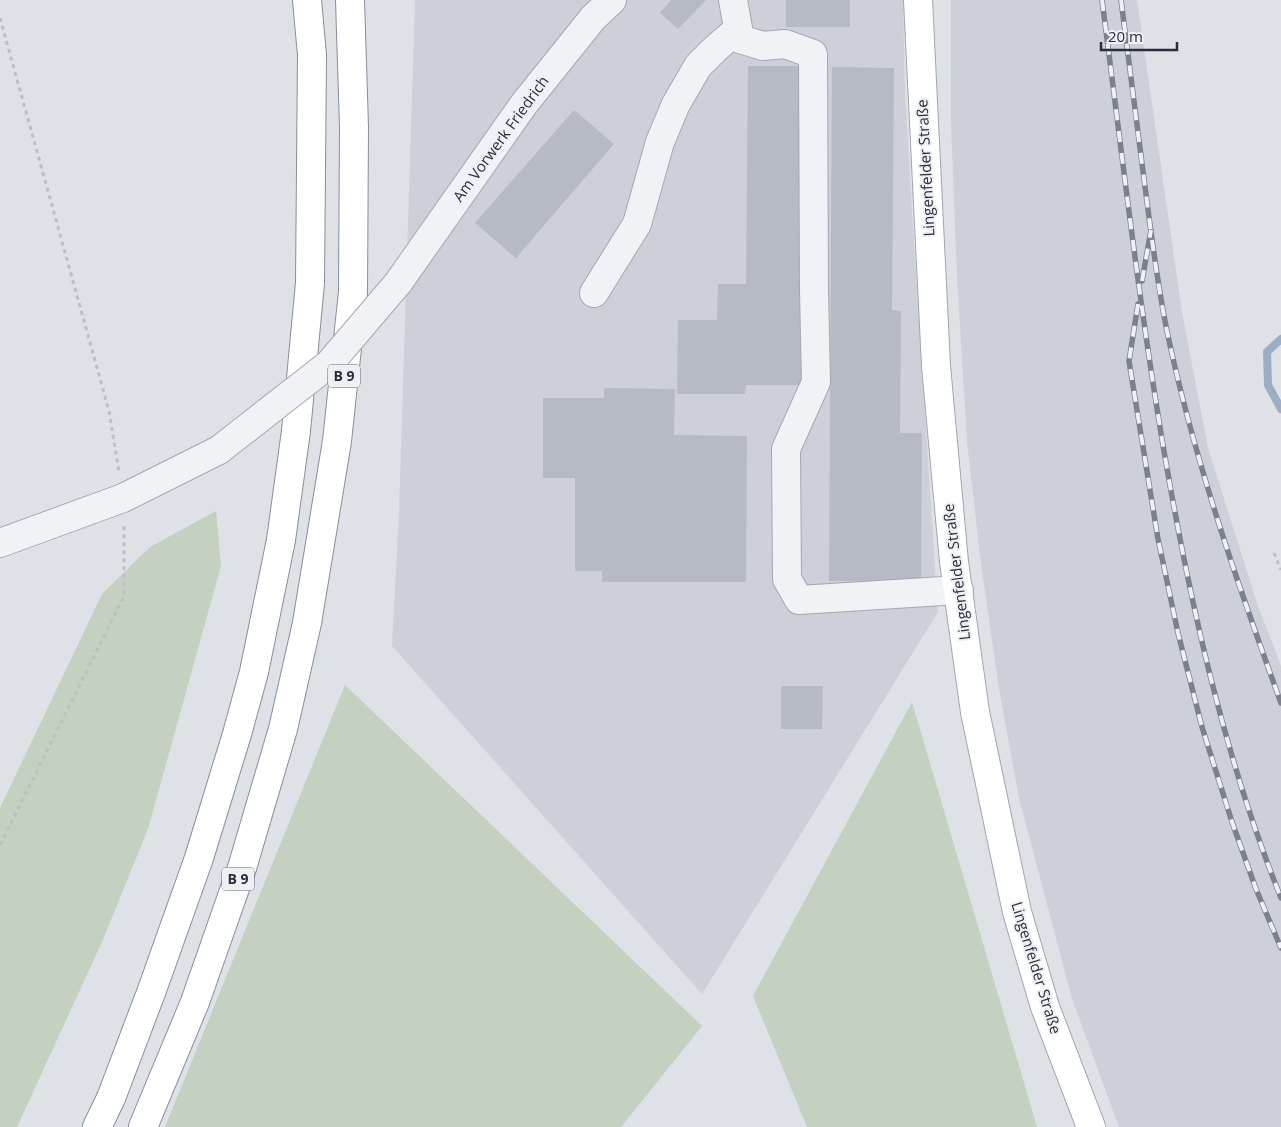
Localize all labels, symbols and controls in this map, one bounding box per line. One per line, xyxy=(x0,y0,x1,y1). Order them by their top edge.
scale bar xyxy=(1101,20,1177,52)
text: 20 m xyxy=(1108,26,1143,46)
street label: Am Vorwerk Friedrich xyxy=(448,71,553,205)
street label: Lingenfelder Straße xyxy=(911,99,939,237)
road number: B 9 xyxy=(328,364,360,388)
street label: Lingenfelder Straße xyxy=(938,503,974,641)
road number: B 9 xyxy=(222,868,254,891)
street label: Lingenfelder Straße xyxy=(1007,899,1067,1036)

